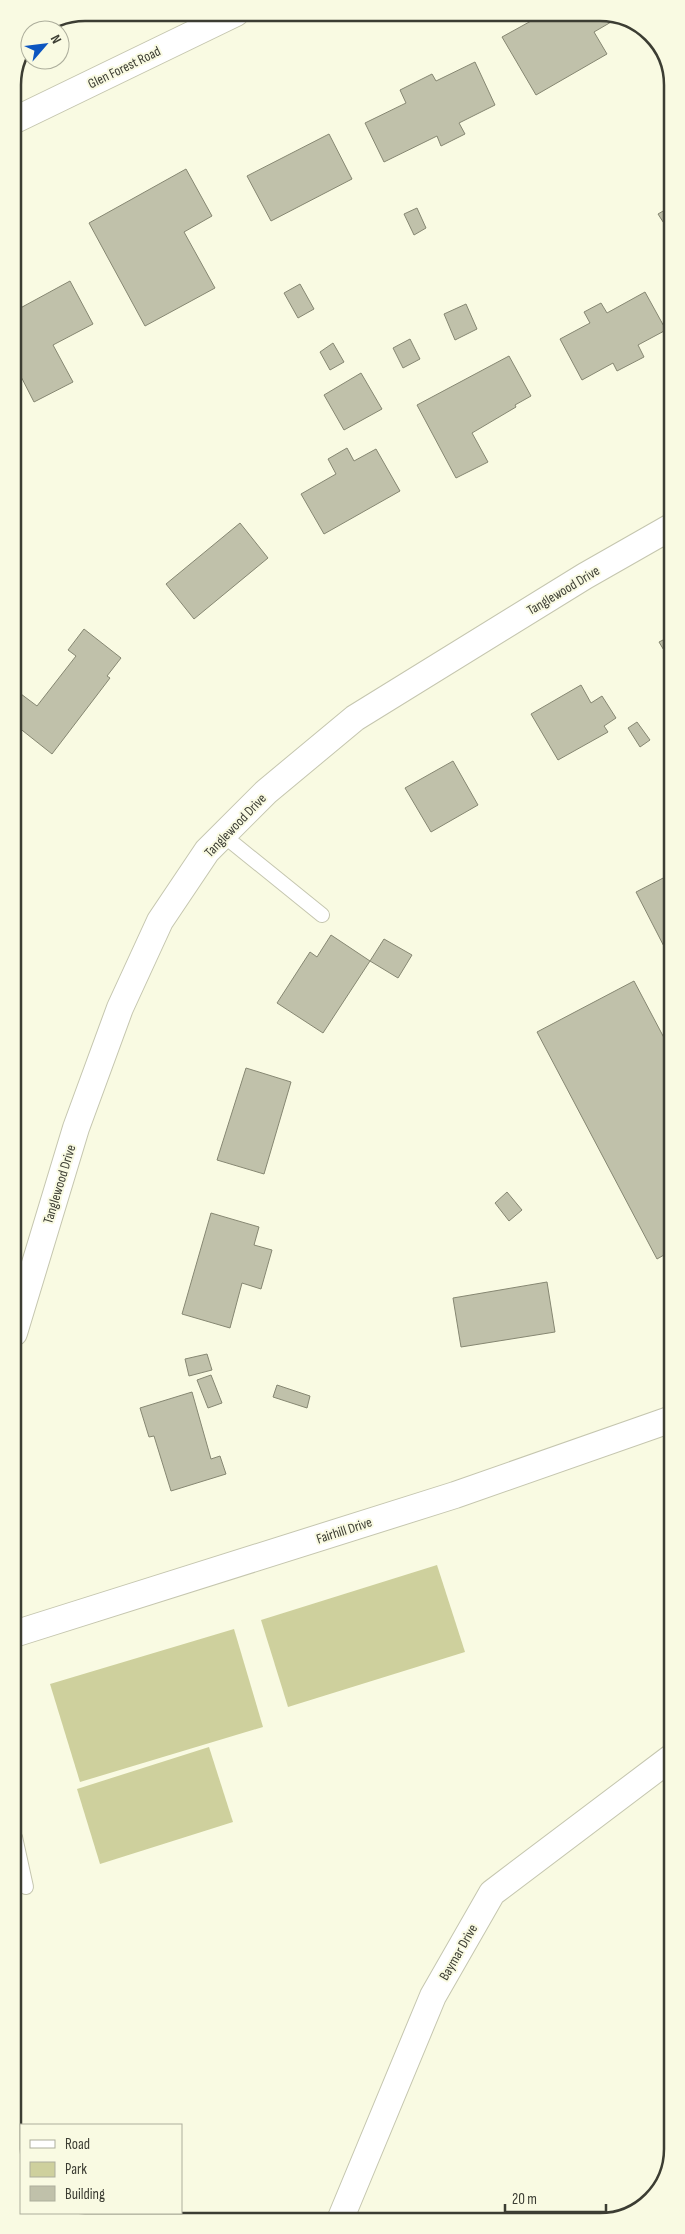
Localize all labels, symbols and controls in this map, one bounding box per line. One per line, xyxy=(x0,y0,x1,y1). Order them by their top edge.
north arrow xyxy=(20,20,70,70)
text: N xyxy=(47,32,65,46)
street label: Glen Forest Road xyxy=(85,43,163,92)
street label: Tanglewood Drive xyxy=(524,562,603,619)
street label: Tanglewood Drive xyxy=(201,790,270,861)
street label: Tanglewood Drive xyxy=(39,1143,80,1226)
street label: Fairhill Drive xyxy=(314,1514,374,1547)
street label: Baymar Drive xyxy=(436,1921,481,1983)
legend xyxy=(20,2124,182,2214)
text: Road xyxy=(65,2135,90,2154)
text: Park xyxy=(65,2160,87,2179)
scale bar xyxy=(505,2182,606,2214)
text: Building xyxy=(65,2185,105,2204)
text: 20 m xyxy=(512,2190,537,2209)

